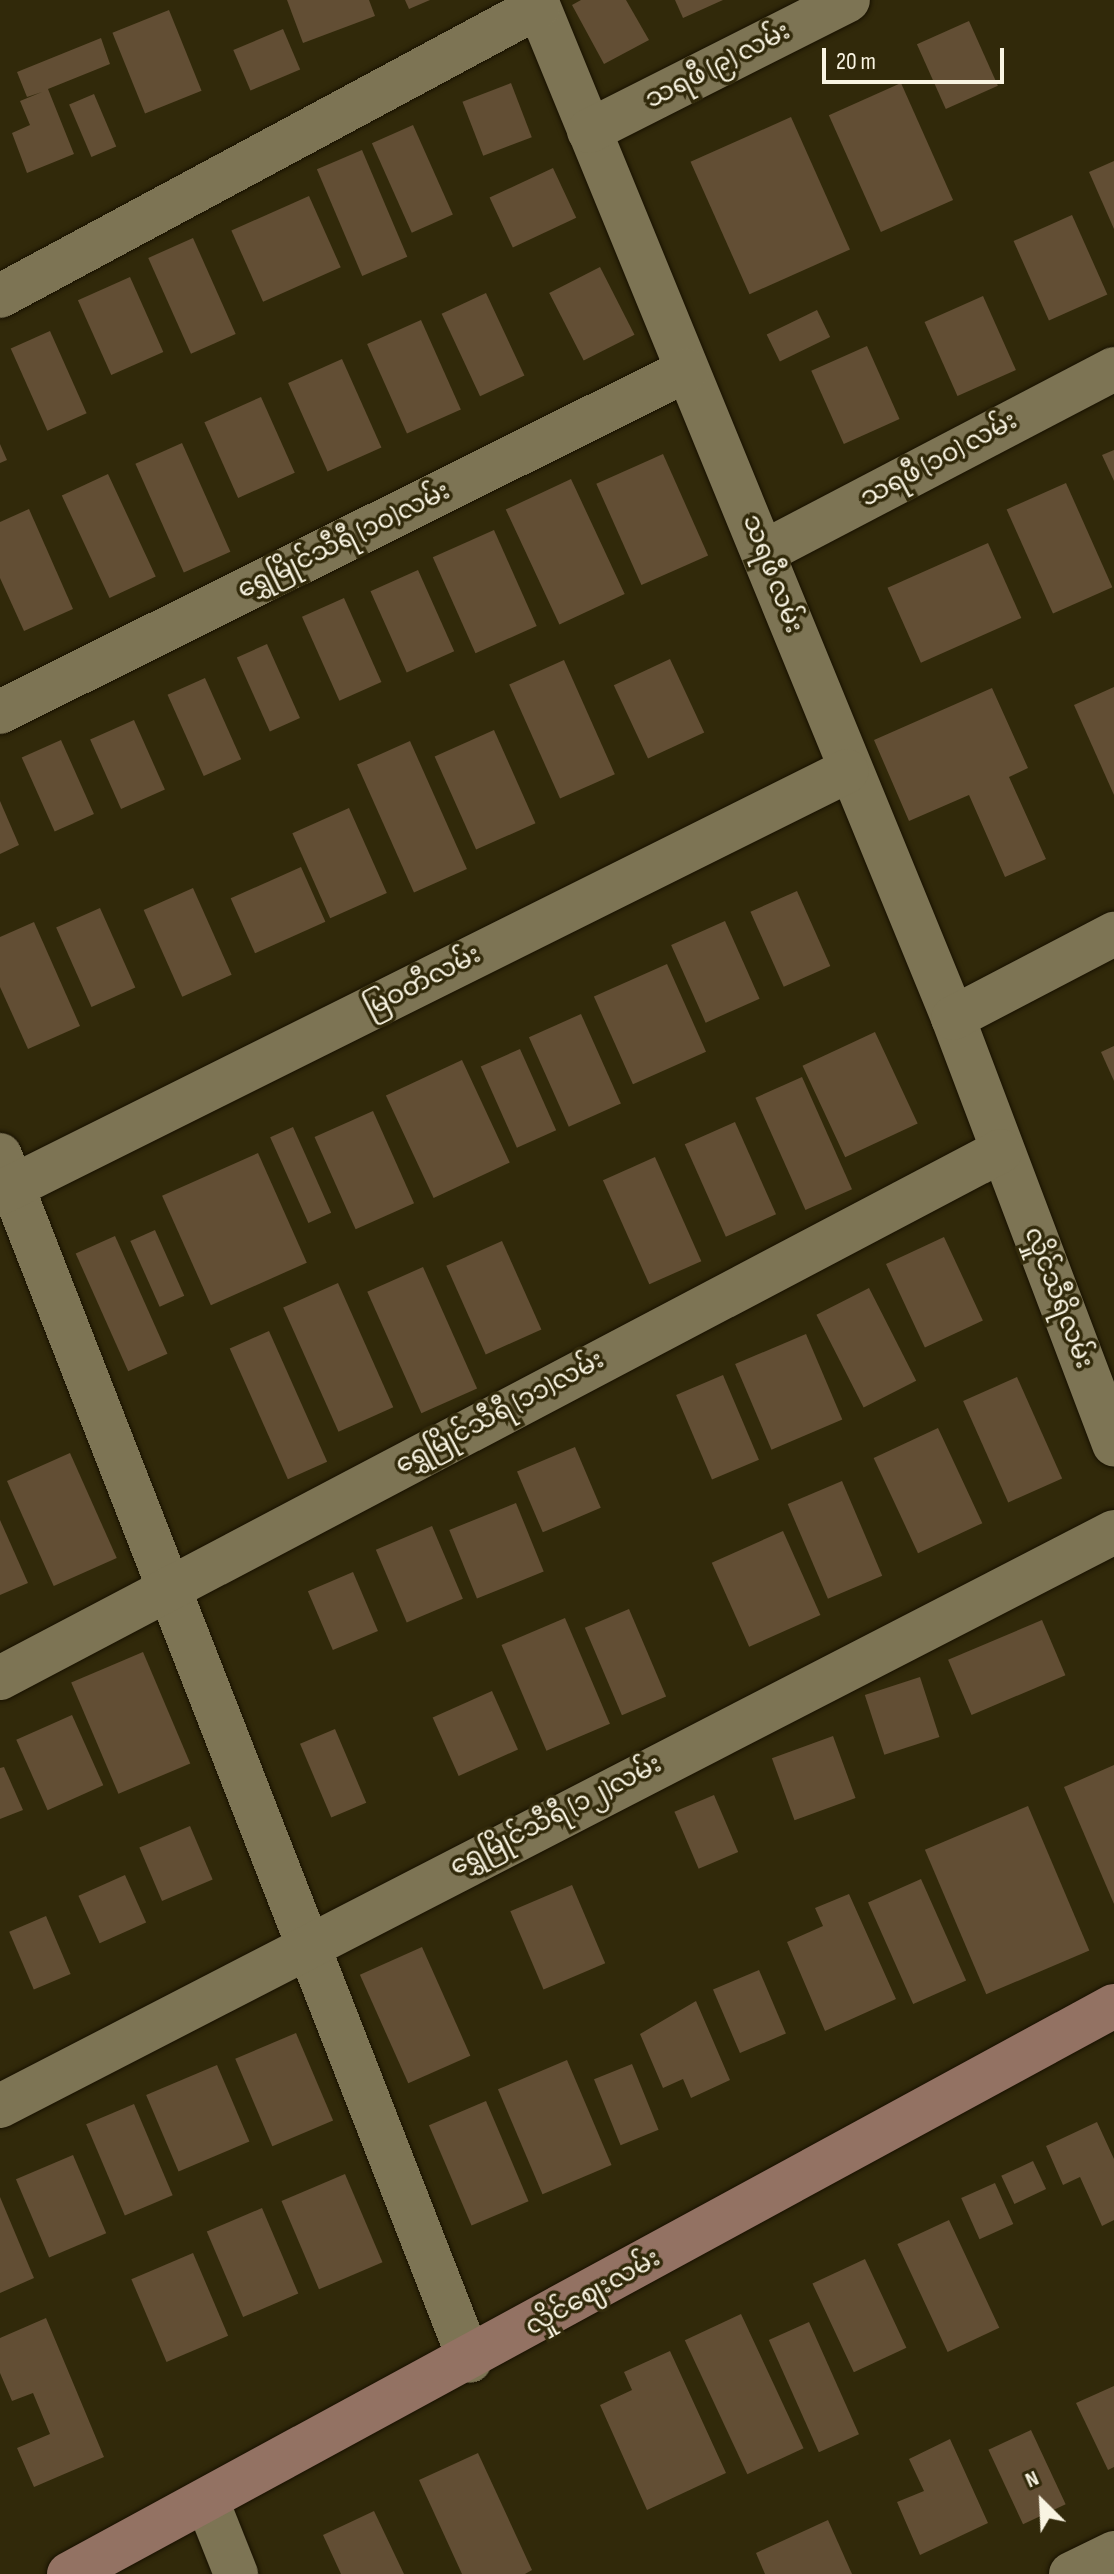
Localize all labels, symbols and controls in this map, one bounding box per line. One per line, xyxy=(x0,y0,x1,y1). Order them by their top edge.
street label: သရဖီ (၉) လမ်း xyxy=(640,16,796,116)
scale bar xyxy=(826,32,1008,82)
text: 20 m xyxy=(836,47,876,76)
street label: သရဖီ (၁၀) လမ်း xyxy=(855,406,1023,514)
street label: ရွှေမြိုင်သီရီ (၁၀)လမ်း xyxy=(233,476,455,606)
street label: သရဖီ လမ်း xyxy=(735,510,809,638)
street label: မြဝတီလမ်း xyxy=(360,939,486,1025)
street label: လှိုင်သီရိလမ်း xyxy=(1017,1223,1099,1373)
street label: ရွှေမြိုင်သီရီ (၁၁)လမ်း xyxy=(390,1345,610,1481)
street label: ရွှေမြိုင်သီရီ (၁၂)လမ်း xyxy=(445,1749,667,1883)
street label: လှိုင်ဈေးလမ်း xyxy=(520,2243,666,2343)
north arrow xyxy=(1002,2462,1082,2542)
text: N xyxy=(1021,2465,1043,2494)

